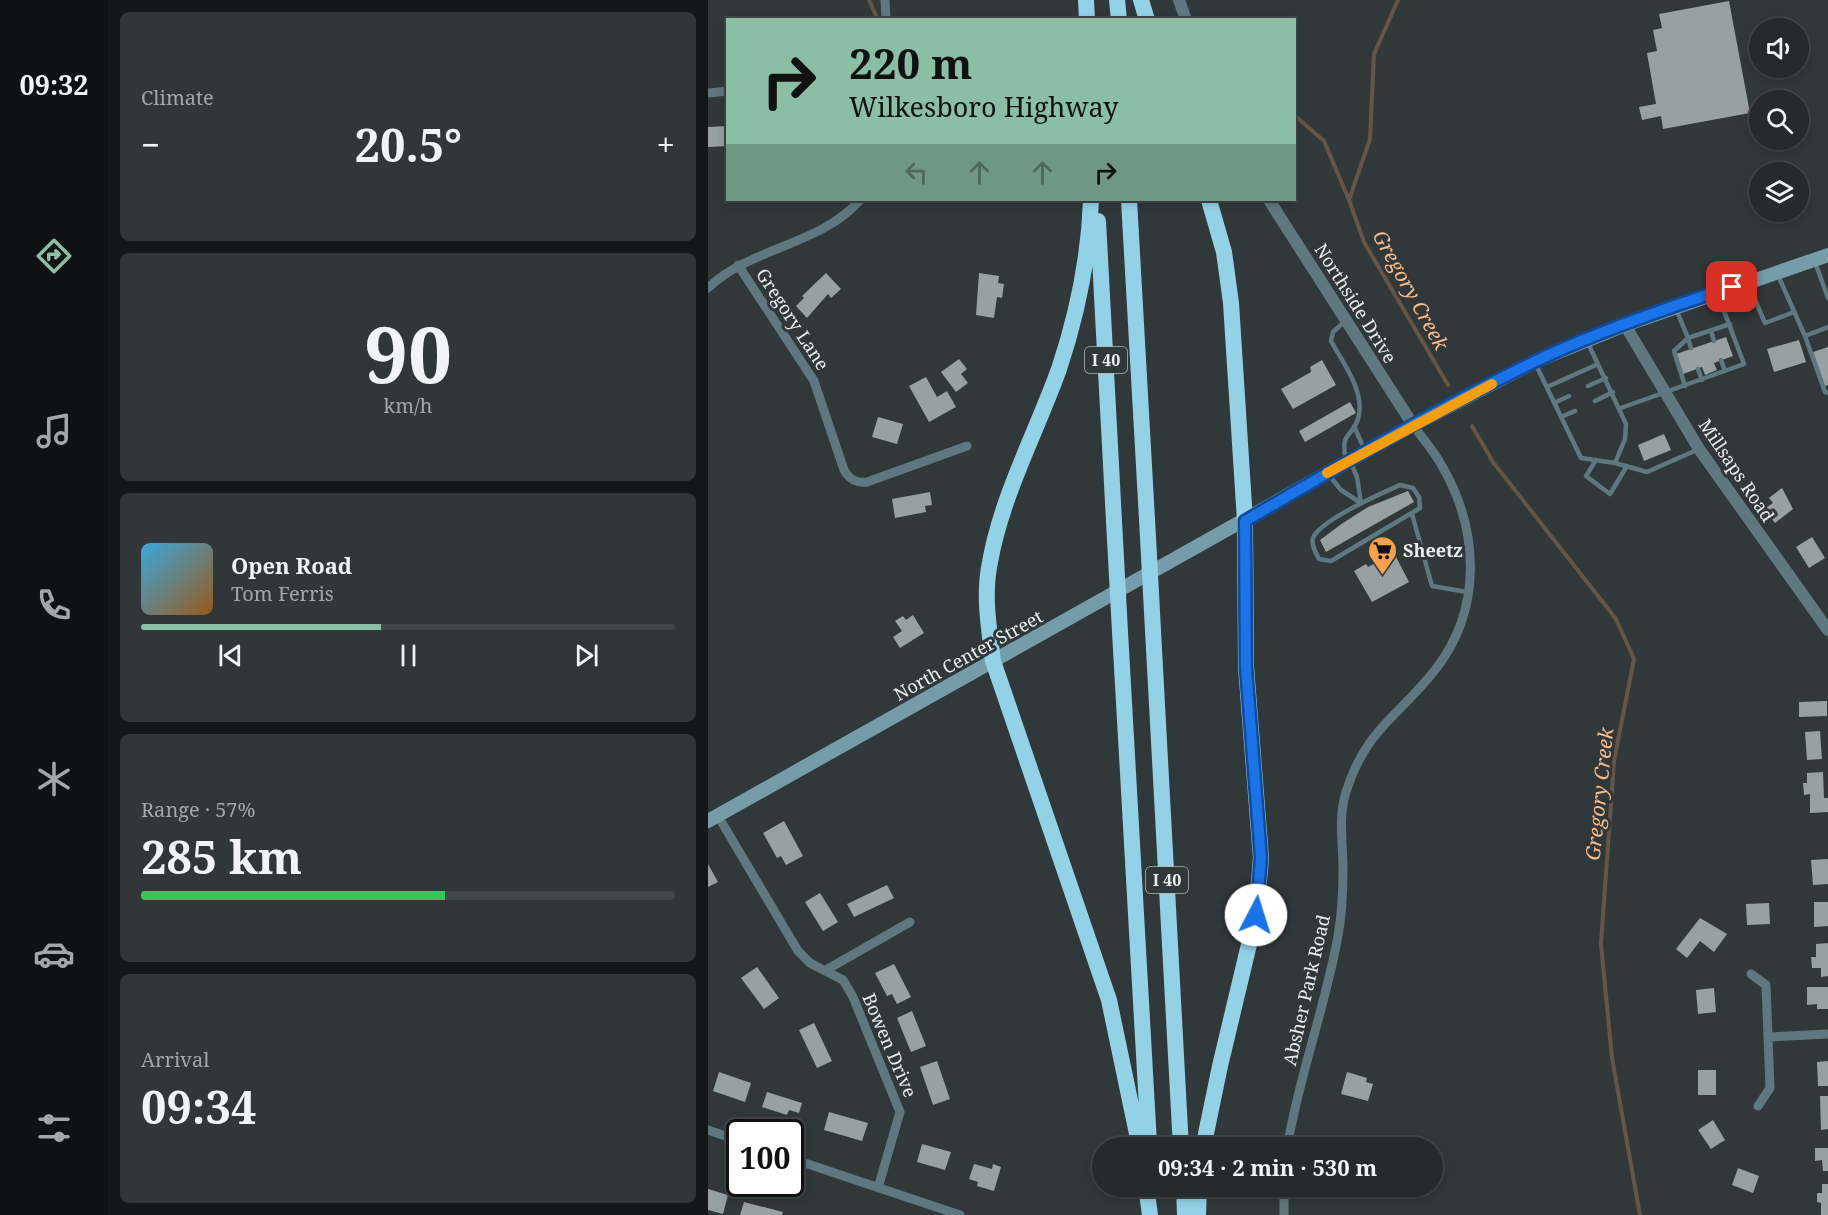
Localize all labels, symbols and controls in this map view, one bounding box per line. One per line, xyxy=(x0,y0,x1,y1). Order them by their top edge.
map controls xyxy=(1749,18,1809,222)
button: sound xyxy=(1749,18,1809,78)
text: 220 m xyxy=(849,34,973,91)
icon: right xyxy=(750,42,828,120)
text: 09:32 xyxy=(19,66,89,103)
text: Climate xyxy=(141,84,214,111)
text: Wilkesboro Highway xyxy=(849,88,1119,125)
button: search xyxy=(1749,90,1809,150)
text: 20.5° xyxy=(355,114,462,175)
text: − xyxy=(141,122,160,167)
text: + xyxy=(657,122,675,167)
icon: left xyxy=(900,156,933,189)
icon: ahead xyxy=(963,156,996,189)
icon: ahead xyxy=(1026,156,1059,189)
icon: right xyxy=(1089,156,1122,189)
button: layers xyxy=(1749,162,1809,222)
water label: Gregory Creek xyxy=(1367,225,1455,355)
icon: directions xyxy=(33,235,75,277)
street label: Northside Drive xyxy=(1310,239,1402,367)
pin xyxy=(1706,261,1757,312)
street label: Gregory Lane xyxy=(751,263,835,375)
icon: arrive xyxy=(1715,270,1748,303)
text: 90 xyxy=(364,300,452,406)
road number: I 40 xyxy=(1085,347,1127,373)
text: km/h xyxy=(383,392,433,419)
icon: music xyxy=(33,410,75,452)
street label: Millsaps Road xyxy=(1694,414,1780,526)
supermarket icon: Sheetz xyxy=(1366,534,1398,576)
place label: Sheetz xyxy=(1403,538,1463,562)
text: Open Road xyxy=(231,550,352,580)
text: Tom Ferris xyxy=(231,580,334,607)
icon: phone xyxy=(33,584,75,626)
street label: North Center Street xyxy=(889,604,1047,706)
icon: previous xyxy=(214,639,247,672)
icon: pause xyxy=(392,639,425,672)
icon: next xyxy=(570,639,603,672)
water label: Gregory Creek xyxy=(1579,726,1619,862)
icon: climate xyxy=(33,758,75,800)
text: Range · 57% xyxy=(141,796,255,823)
text: 285 km xyxy=(141,826,302,887)
road number: I 40 xyxy=(1146,867,1188,893)
position arrow xyxy=(1224,883,1288,947)
street label: Absher Park Road xyxy=(1277,912,1335,1068)
icon: car xyxy=(33,933,75,975)
street label: Bowen Drive xyxy=(857,989,923,1101)
text: Arrival xyxy=(141,1046,209,1073)
text: 09:34 xyxy=(141,1076,256,1137)
icon: filters xyxy=(33,1107,75,1149)
speed limit sign: 100 xyxy=(726,1119,804,1197)
text: 09:34 · 2 min · 530 m xyxy=(1158,1152,1377,1182)

